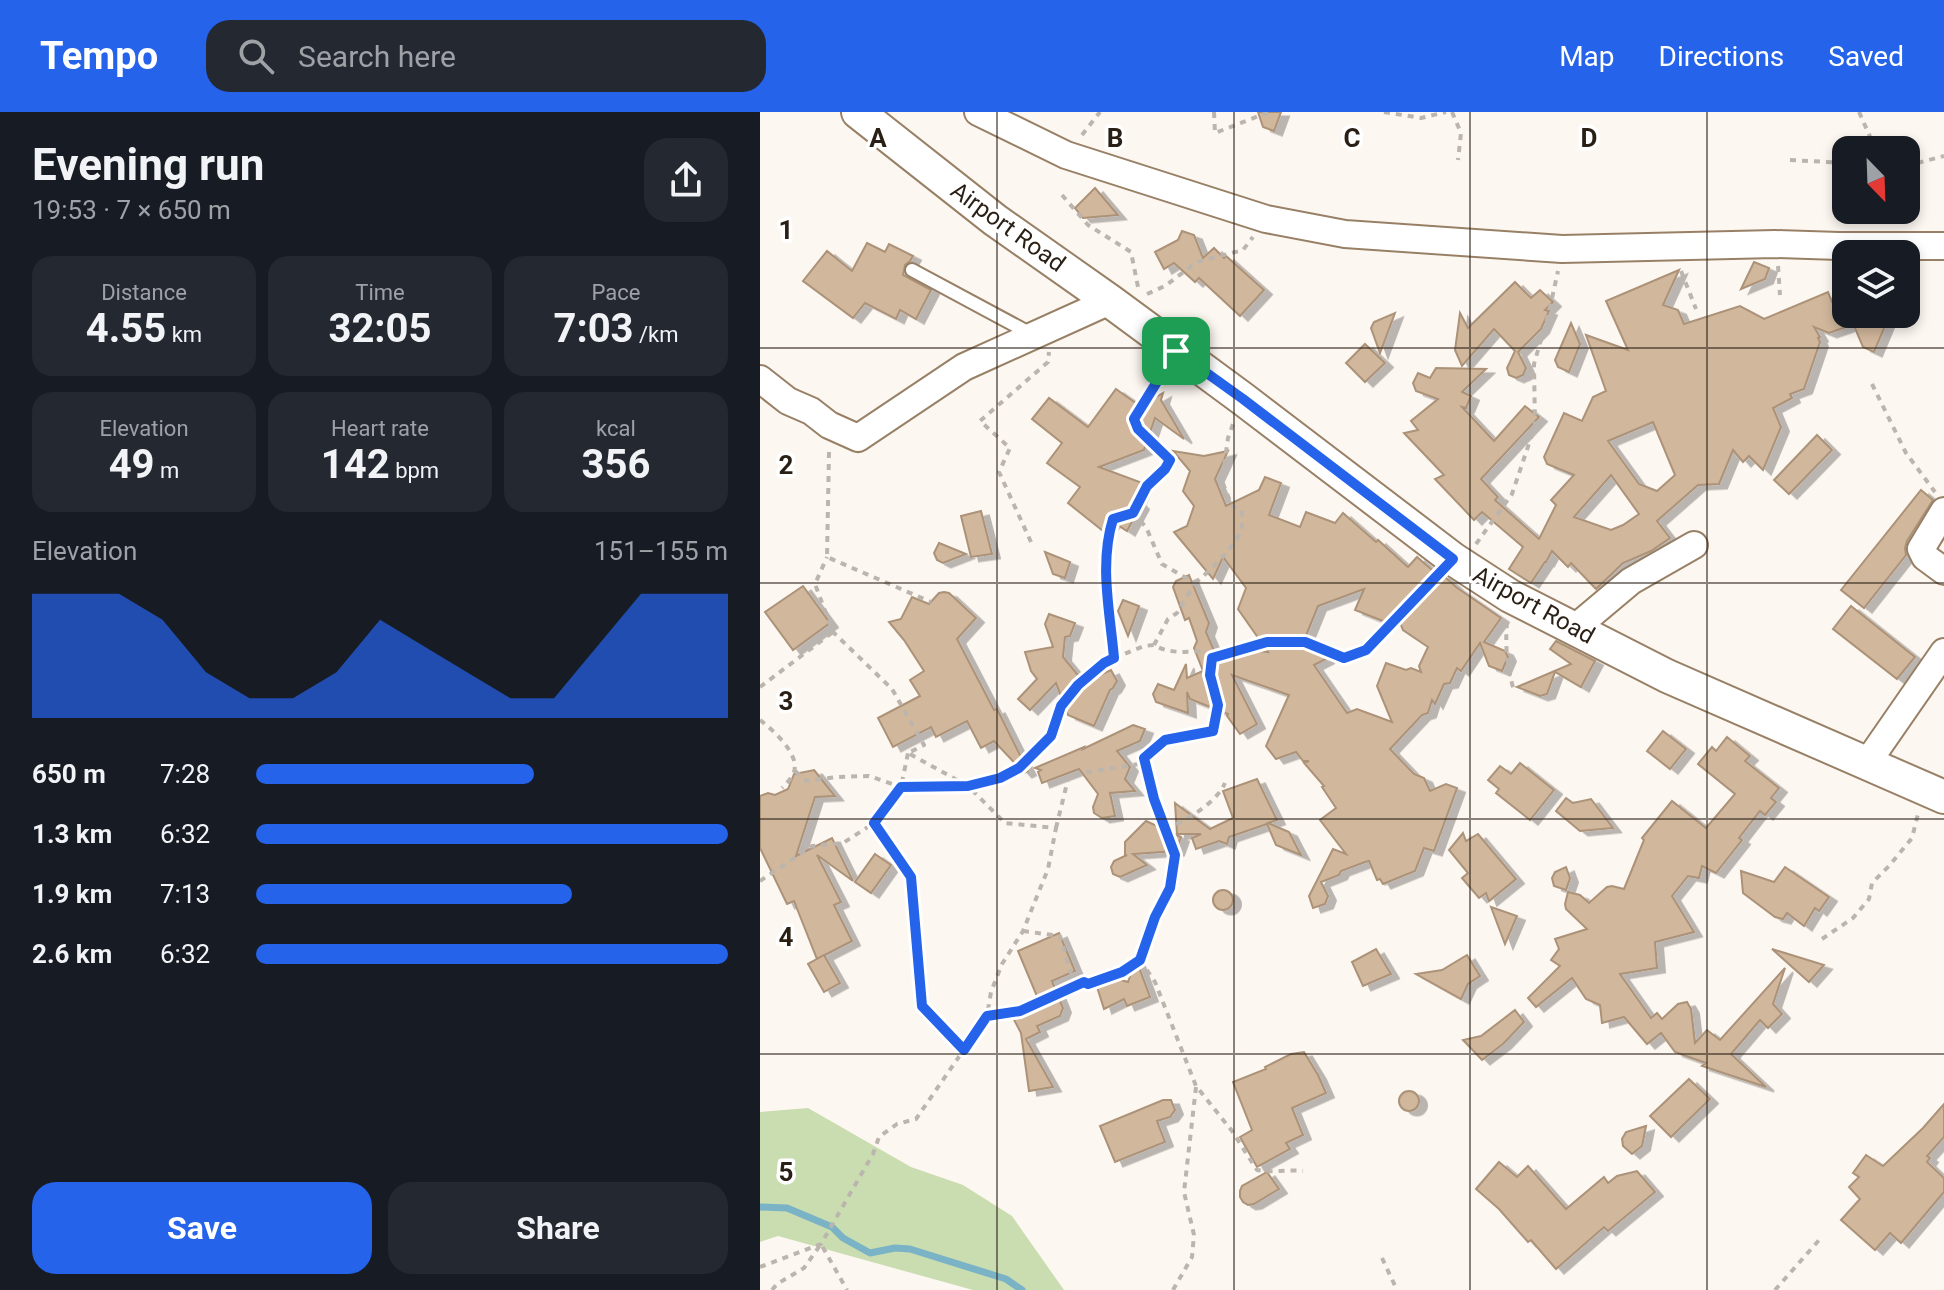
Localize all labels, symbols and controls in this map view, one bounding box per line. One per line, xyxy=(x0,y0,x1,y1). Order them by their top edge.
search box xyxy=(206,20,766,92)
text: Tempo xyxy=(40,34,158,78)
icon: search xyxy=(234,34,278,78)
text: Search here xyxy=(298,39,456,74)
text: Map xyxy=(1559,40,1615,73)
text: Directions xyxy=(1659,40,1784,73)
text: Saved xyxy=(1828,40,1904,73)
text: A xyxy=(869,123,887,153)
text: B xyxy=(1107,123,1123,153)
text: C xyxy=(1343,123,1361,153)
text: D xyxy=(1581,123,1597,153)
north arrow xyxy=(1832,136,1920,224)
map controls xyxy=(1832,136,1920,328)
button: share xyxy=(644,138,728,222)
text: Evening run xyxy=(32,139,264,191)
street label: Airport Road xyxy=(945,176,1071,278)
text: 19:53 · 7 × 650 m xyxy=(32,195,231,225)
text: 1 xyxy=(779,215,793,245)
button: layers xyxy=(1832,240,1920,328)
text: Distance xyxy=(101,280,187,305)
text: Time xyxy=(355,280,405,305)
text: Pace xyxy=(592,280,640,305)
text: 4.55 xyxy=(86,305,166,352)
text: 32:05 xyxy=(328,305,432,352)
text: 7:03 xyxy=(553,305,634,352)
pin xyxy=(1142,317,1210,385)
text: km xyxy=(166,322,202,347)
text: /km xyxy=(634,322,679,347)
icon: arrive xyxy=(1154,329,1198,373)
text: Elevation xyxy=(99,416,189,441)
text: Heart rate xyxy=(331,416,429,441)
text: kcal xyxy=(596,416,636,441)
text: 49 xyxy=(109,441,155,488)
text: 142 xyxy=(321,441,390,488)
text: 356 xyxy=(582,441,650,488)
text: 2 xyxy=(779,450,793,480)
text: m xyxy=(155,458,179,483)
text: bpm xyxy=(390,458,439,483)
text: Elevation xyxy=(32,536,137,566)
text: 151–155 m xyxy=(594,536,728,566)
street label: Airport Road xyxy=(1468,560,1600,650)
text: 3 xyxy=(779,686,793,716)
text: 650 m xyxy=(32,759,106,789)
text: 7:28 xyxy=(160,759,210,789)
text: 1.3 km xyxy=(32,819,112,849)
text: 6:32 xyxy=(160,819,210,849)
text: 1.9 km xyxy=(32,879,112,909)
text: 7:13 xyxy=(160,879,210,909)
text: 4 xyxy=(779,922,794,952)
text: 2.6 km xyxy=(32,939,112,969)
text: 6:32 xyxy=(160,939,210,969)
text: 5 xyxy=(779,1157,793,1187)
button: Save xyxy=(32,1182,372,1274)
button: Share xyxy=(388,1182,728,1274)

